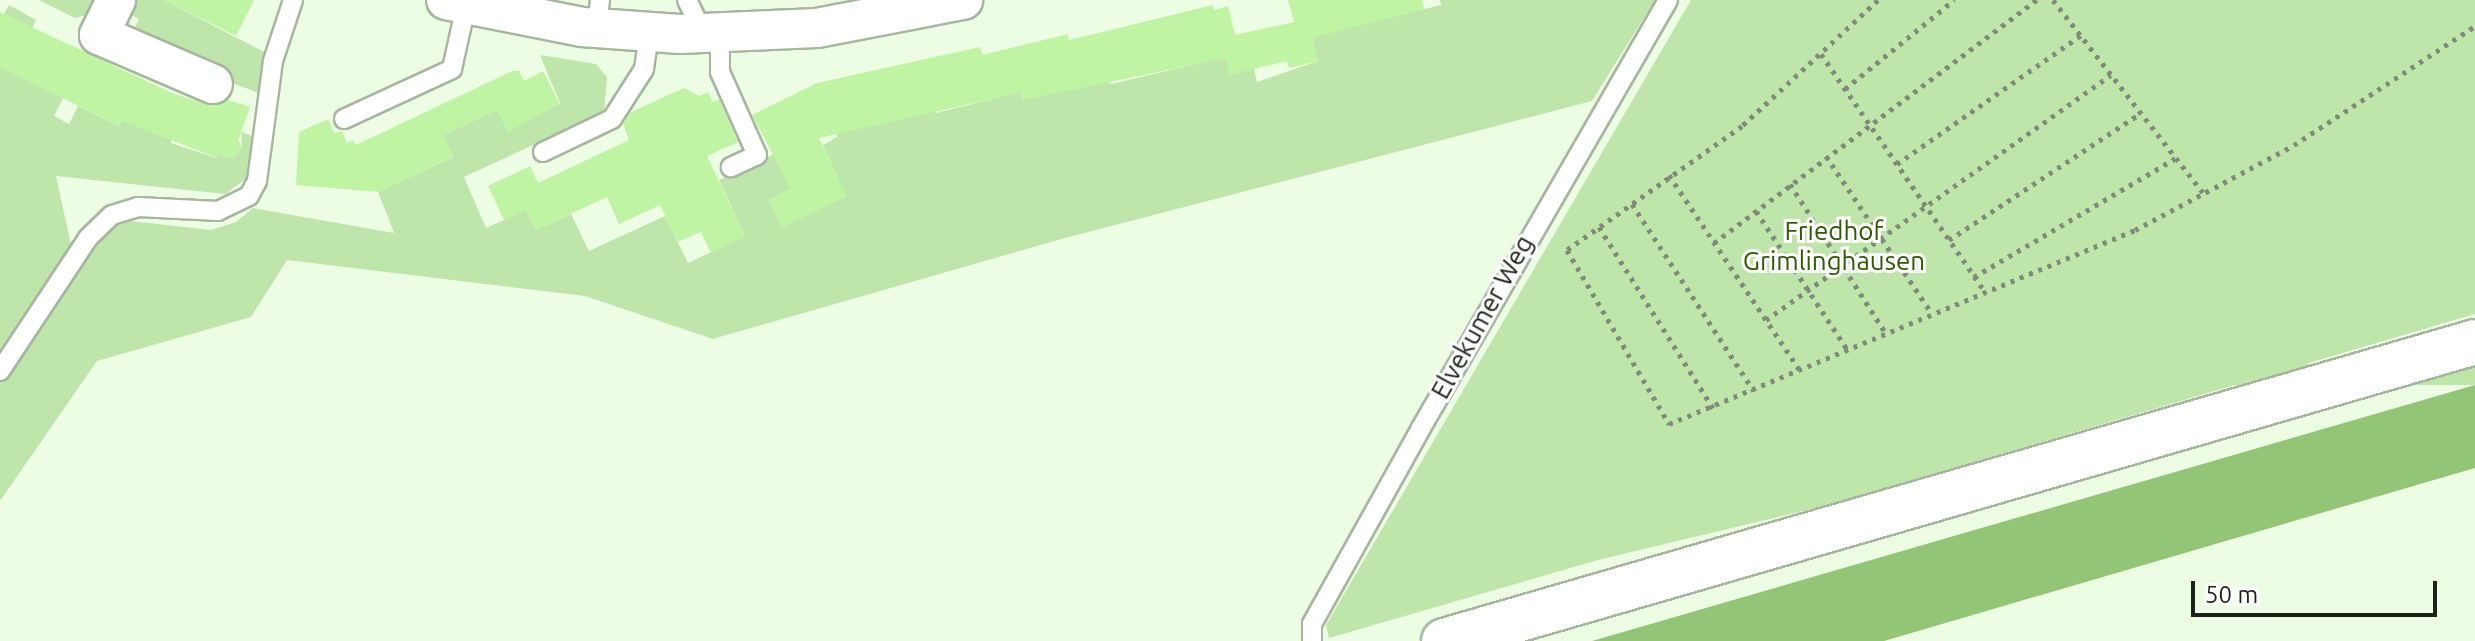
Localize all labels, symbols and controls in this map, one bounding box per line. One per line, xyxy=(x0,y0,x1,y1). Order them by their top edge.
park label: Friedhof Grimlinghausen xyxy=(1743,215,1925,276)
street label: Elvekumer Weg xyxy=(1424,230,1540,404)
scale bar xyxy=(2195,565,2441,615)
text: 50 m xyxy=(2205,581,2258,608)

